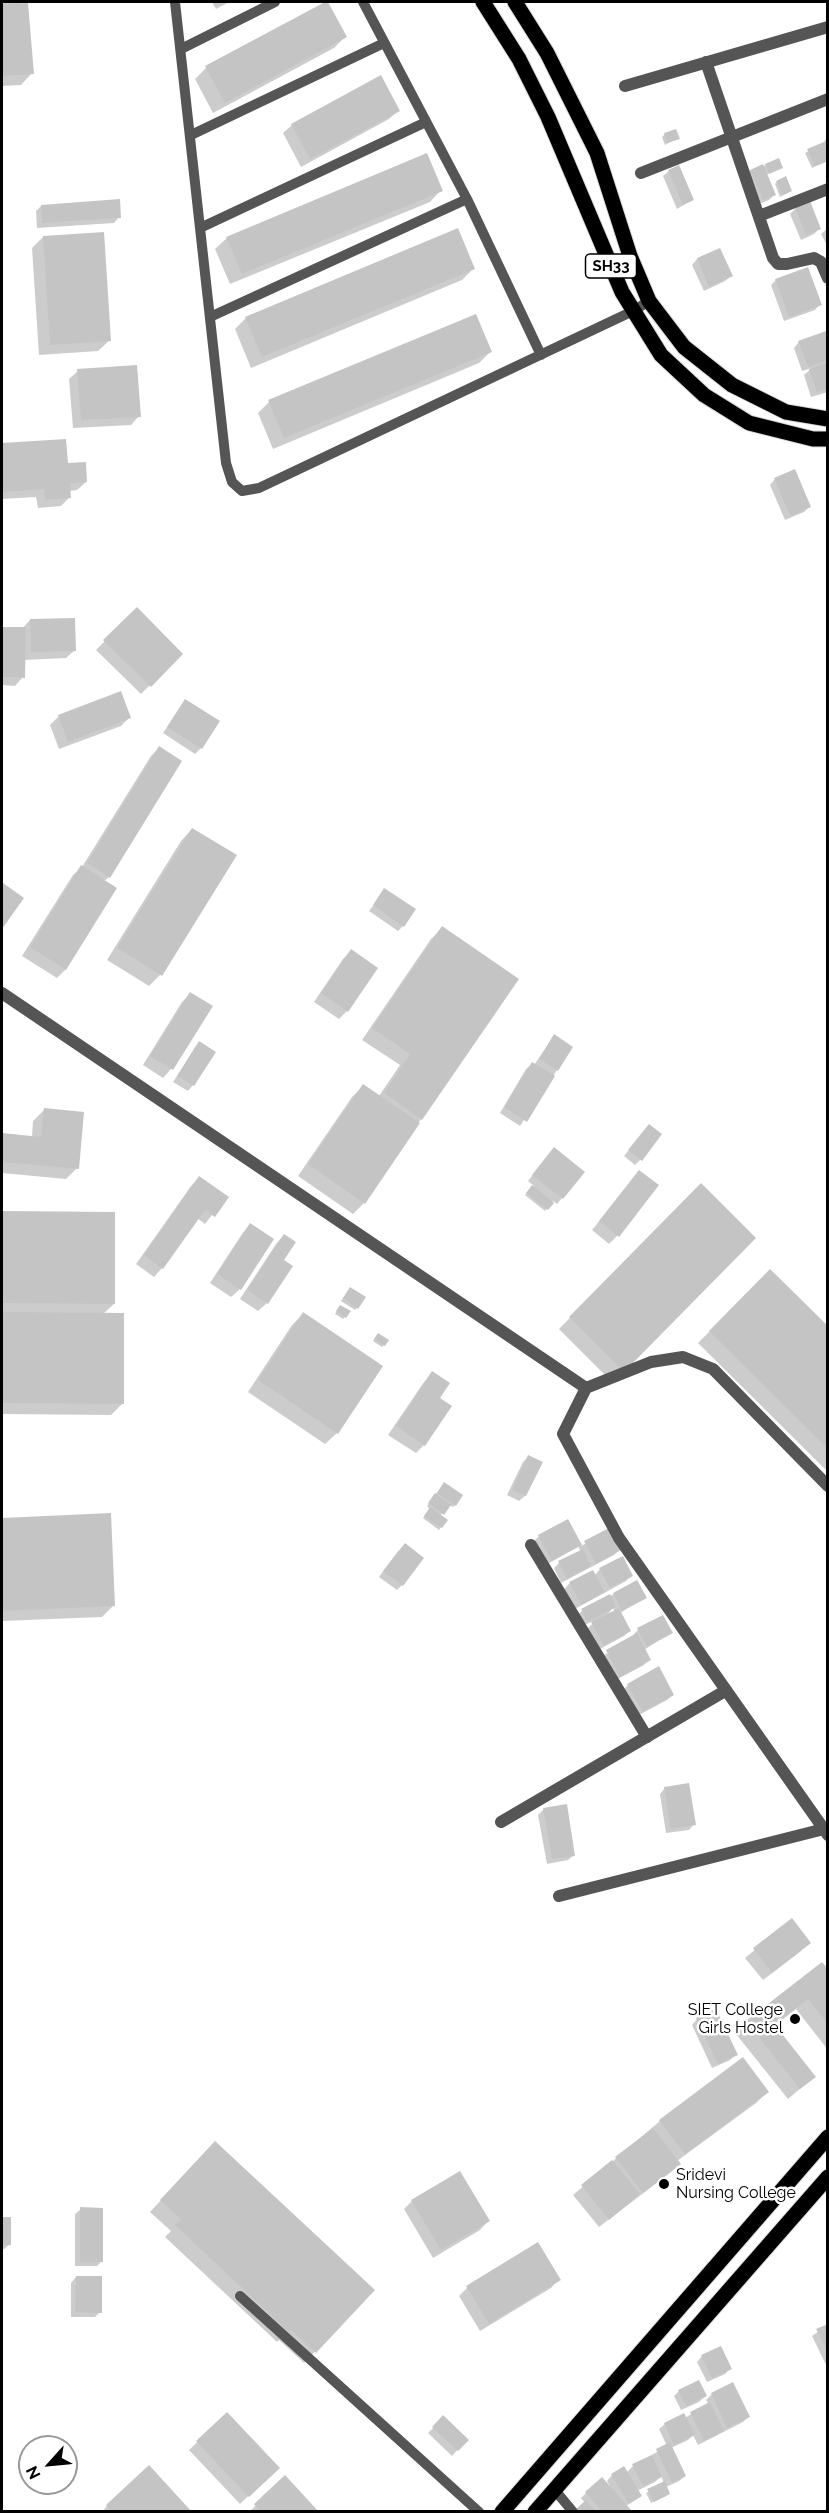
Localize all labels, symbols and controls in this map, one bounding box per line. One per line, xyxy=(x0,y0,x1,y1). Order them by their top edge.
road number: SH33 xyxy=(586,254,636,278)
place label: SIET College Girls Hostel xyxy=(688,2000,783,2038)
marker: SIET College Girls Hostel xyxy=(788,2012,802,2026)
place label: Sridevi Nursing College xyxy=(676,2165,796,2203)
marker: Sridevi Nursing College xyxy=(657,2177,671,2191)
north arrow xyxy=(18,2435,78,2495)
text: N xyxy=(22,2463,45,2482)

